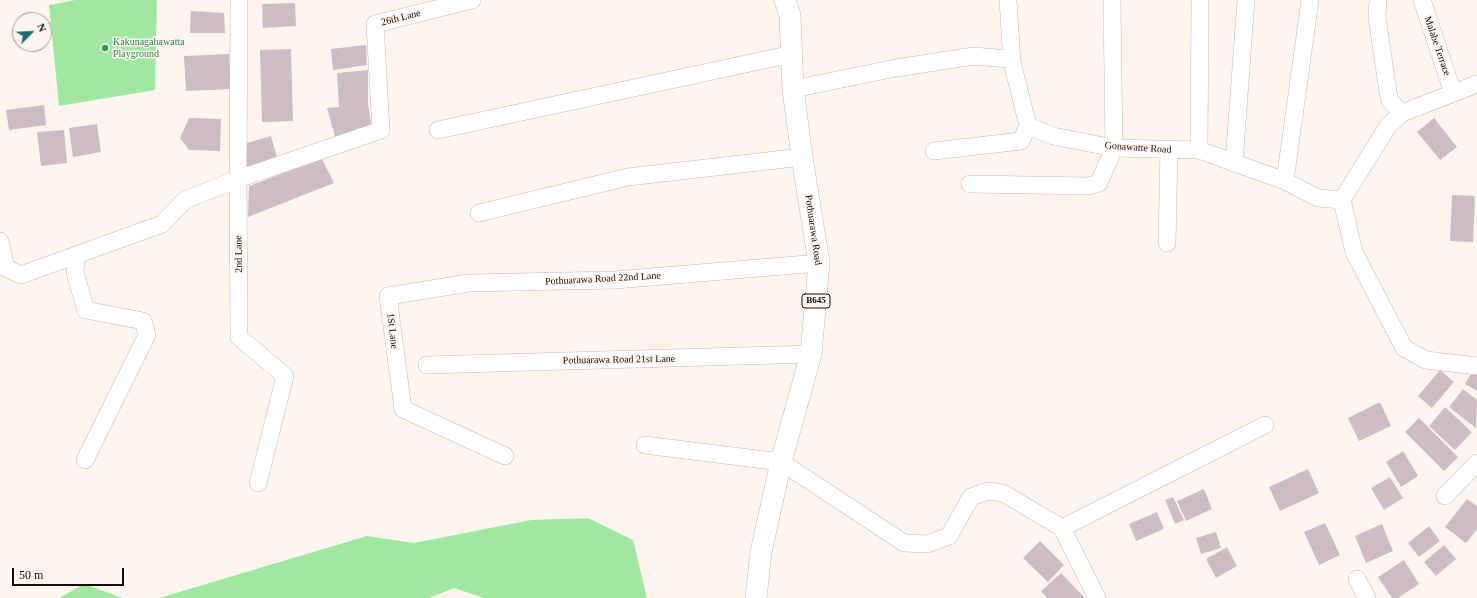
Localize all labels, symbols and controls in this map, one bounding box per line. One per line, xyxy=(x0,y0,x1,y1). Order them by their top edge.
street label: 26th Lane xyxy=(380,7,422,29)
north arrow xyxy=(12,12,52,52)
street label: Malabe Terrace xyxy=(1421,15,1453,77)
text: N xyxy=(35,21,49,34)
place label: Kakunagahawatta Playground xyxy=(113,36,185,60)
marker: Kakunagahawatta Playground xyxy=(100,43,110,53)
street label: Gonawatte Road xyxy=(1104,140,1172,156)
street label: Pothuarawa Road xyxy=(802,194,824,266)
street label: 2nd Lane xyxy=(233,235,245,273)
street label: Pothuarawa Road 22nd Lane xyxy=(545,270,661,288)
road number: B645 xyxy=(802,294,830,308)
street label: 1St Lane xyxy=(384,312,400,350)
street label: Pothuarawa Road 21st Lane xyxy=(563,353,675,367)
scale bar xyxy=(14,560,126,586)
text: 50 m xyxy=(19,568,43,582)

